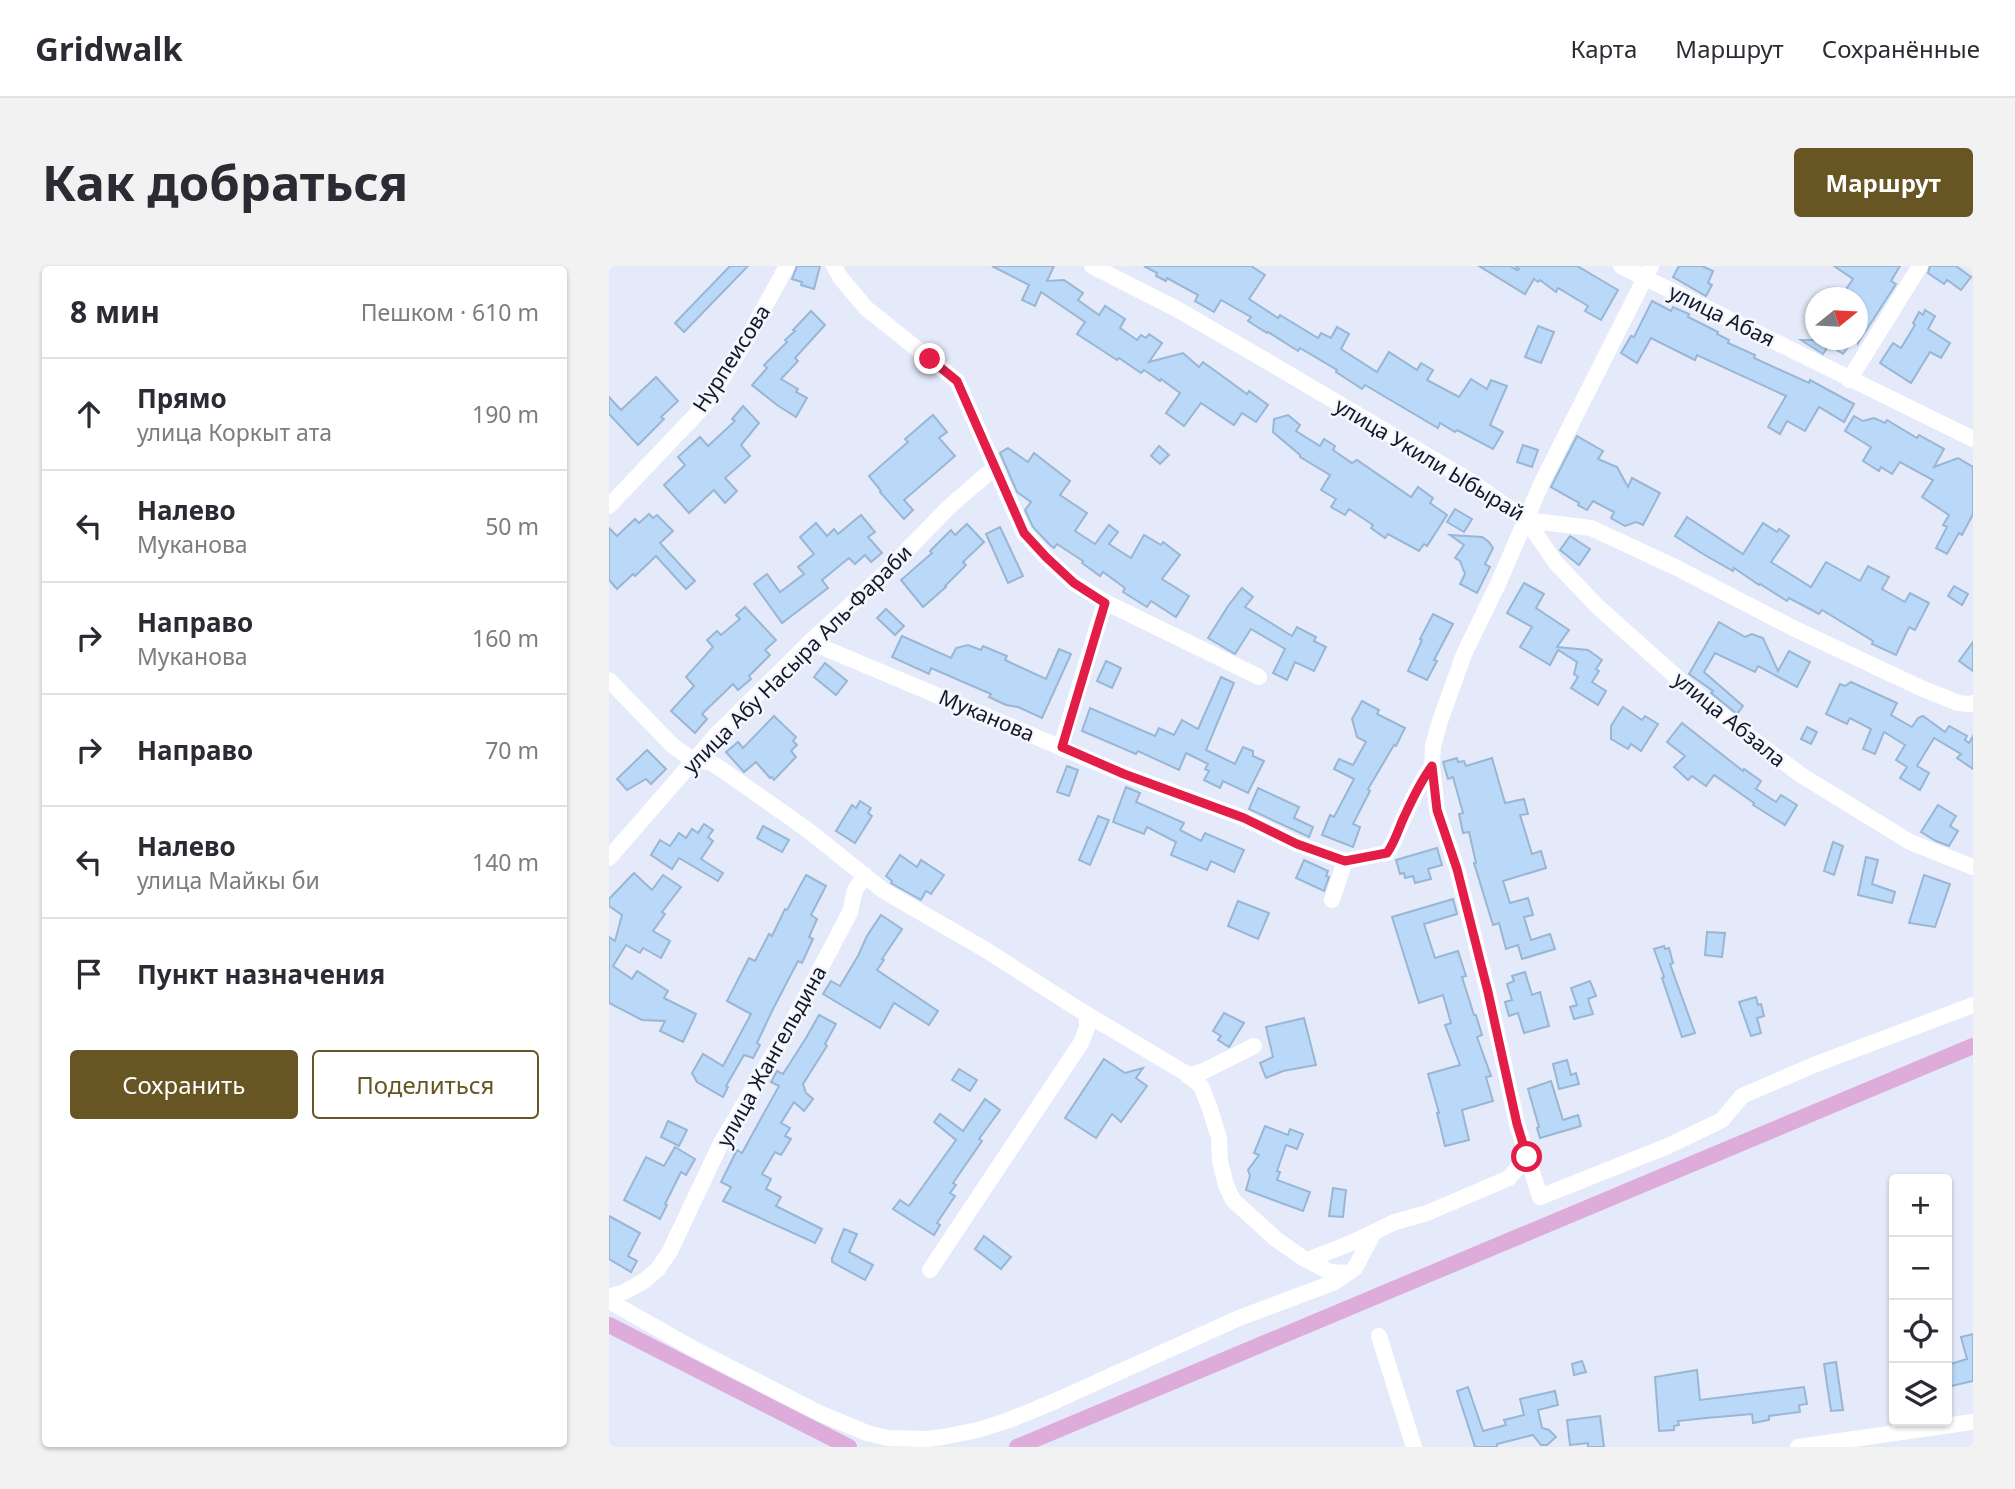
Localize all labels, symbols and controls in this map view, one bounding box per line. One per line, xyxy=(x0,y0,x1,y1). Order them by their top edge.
text: Gridwalk xyxy=(35,26,183,71)
text: Карта xyxy=(1570,32,1637,65)
text: Маршрут xyxy=(1675,32,1784,65)
text: Сохранённые xyxy=(1822,32,1980,65)
button: Маршрут xyxy=(1794,148,1973,217)
text: Как добраться xyxy=(42,149,408,215)
street label: улица Абая xyxy=(1664,277,1780,353)
north arrow xyxy=(1805,287,1868,350)
text: 8 мин xyxy=(70,291,160,332)
text: Пешком · 610 m xyxy=(361,296,539,328)
street label: Нурпеисова xyxy=(686,299,776,417)
route end xyxy=(914,343,945,374)
text: Прямо xyxy=(137,380,227,416)
street label: улица Укили Ыбырай xyxy=(1330,391,1530,527)
icon: ahead xyxy=(70,395,108,433)
text: 190 m xyxy=(472,398,539,430)
text: улица Коркыт ата xyxy=(137,416,332,448)
text: Налево xyxy=(137,492,236,528)
icon: left xyxy=(70,507,108,545)
text: 50 m xyxy=(485,510,539,542)
text: Муканова xyxy=(137,528,248,560)
street label: улица Абу Насыра Аль-Фараби xyxy=(677,539,917,779)
text: Направо xyxy=(137,604,253,640)
icon: right xyxy=(70,619,108,657)
text: 160 m xyxy=(472,622,539,654)
text: Муканова xyxy=(137,640,248,672)
street label: улица Абзала xyxy=(1668,665,1792,773)
street label: Муканова xyxy=(935,682,1039,748)
icon: right xyxy=(70,731,108,769)
text: Направо xyxy=(137,732,253,768)
text: 70 m xyxy=(485,734,539,766)
text: Налево xyxy=(137,828,236,864)
icon: left xyxy=(70,843,108,881)
text: 140 m xyxy=(472,846,539,878)
text: улица Майкы би xyxy=(137,864,320,896)
icon: arrive xyxy=(70,955,108,993)
text: Пункт назначения xyxy=(137,956,385,992)
street label: улица Жангельдина xyxy=(710,960,832,1152)
button: Сохранить xyxy=(70,1050,298,1119)
button: Поделиться xyxy=(312,1050,539,1119)
route start xyxy=(1511,1141,1542,1172)
map controls xyxy=(1889,1174,1952,1426)
button: + xyxy=(1889,1174,1952,1237)
button: − xyxy=(1889,1237,1952,1300)
button: locate xyxy=(1889,1300,1952,1363)
button: layers xyxy=(1889,1363,1952,1426)

